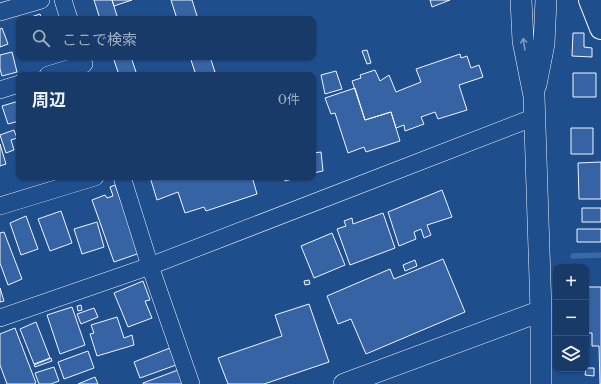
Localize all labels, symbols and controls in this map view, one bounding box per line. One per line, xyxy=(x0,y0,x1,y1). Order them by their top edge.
search box xyxy=(16,16,316,60)
icon: search xyxy=(30,27,52,49)
text: ここで検索 xyxy=(62,30,137,49)
one-way arrow xyxy=(520,37,528,50)
text: 周辺 xyxy=(32,90,66,111)
text: 0件 xyxy=(278,91,300,108)
map controls xyxy=(553,264,589,372)
button: + xyxy=(553,264,589,300)
button: − xyxy=(553,300,589,336)
button: layers xyxy=(553,336,589,372)

